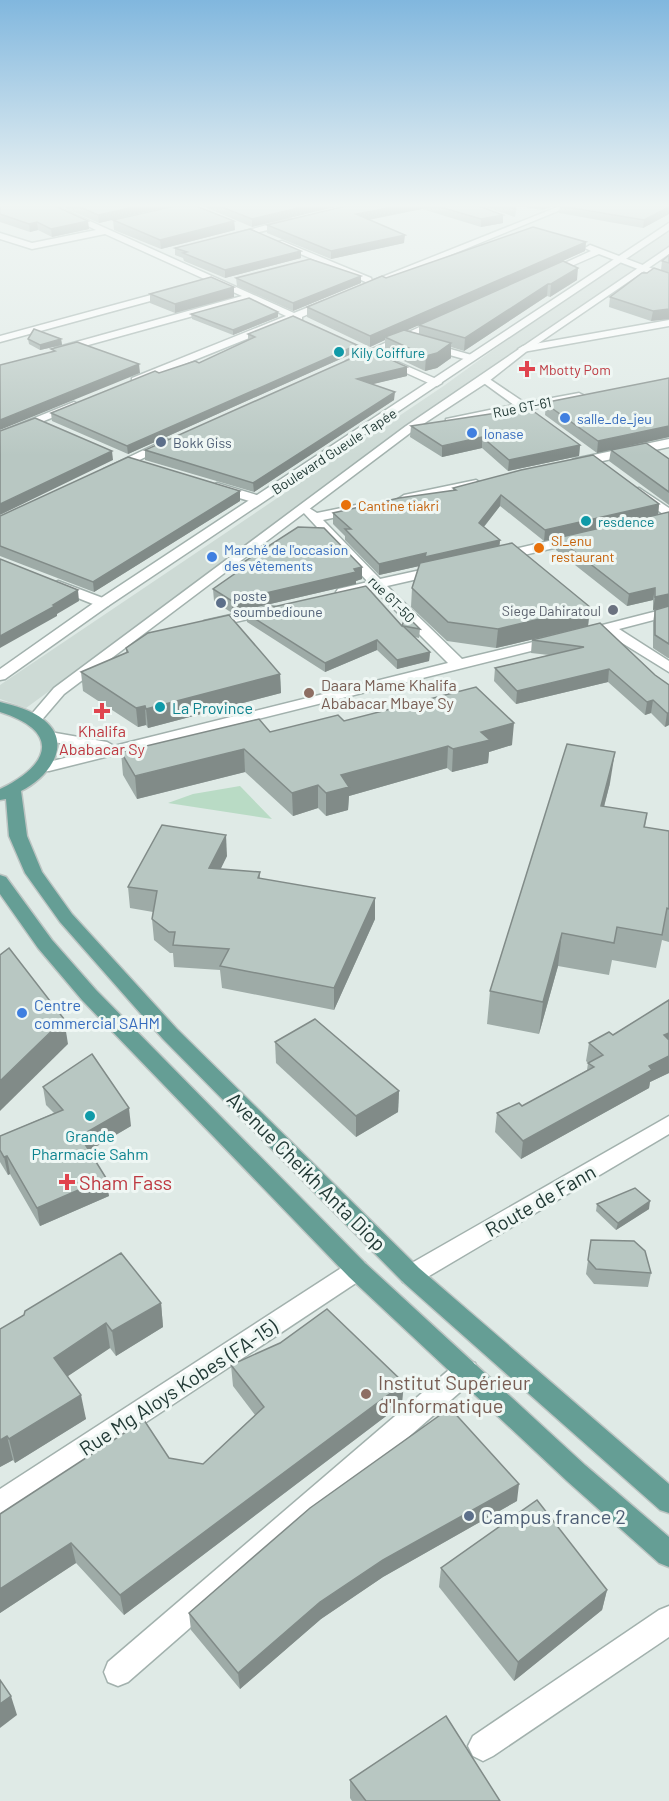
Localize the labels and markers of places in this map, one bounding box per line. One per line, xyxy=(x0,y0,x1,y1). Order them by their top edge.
place label: Kily Coiffure xyxy=(351,344,425,361)
marker: Kily Coiffure xyxy=(332,345,346,359)
place label: Mbotty Pom xyxy=(539,361,611,378)
marker: Mbotty Pom xyxy=(520,362,534,376)
place label: salle_de_jeu xyxy=(577,410,652,427)
marker: salle_de_jeu xyxy=(558,411,572,425)
place label: lonase xyxy=(484,425,524,442)
marker: lonase xyxy=(465,426,479,440)
place label: Bokk Giss xyxy=(173,434,232,451)
marker: Bokk Giss xyxy=(154,435,168,449)
place label: Cantine tiakri xyxy=(358,497,439,514)
marker: Cantine tiakri xyxy=(339,498,353,512)
place label: resdence xyxy=(598,513,654,530)
marker: resdence xyxy=(579,514,593,528)
place label: Sl_enu restaurant xyxy=(551,532,615,565)
place label: Marché de l'occasion des vêtements xyxy=(224,541,348,574)
marker: Sl_enu restaurant xyxy=(532,541,546,555)
marker: Marché de l'occasion des vêtements xyxy=(205,550,219,564)
place label: poste soumbedioune xyxy=(233,587,323,620)
marker: poste soumbedioune xyxy=(214,596,228,610)
place label: Siege Dahiratoul xyxy=(502,602,601,619)
marker: Siege Dahiratoul xyxy=(606,603,620,617)
place label: Daara Mame Khalifa Ababacar Mbaye Sy xyxy=(321,675,457,712)
marker: Daara Mame Khalifa Ababacar Mbaye Sy xyxy=(302,686,316,700)
place label: La Province xyxy=(172,698,253,717)
marker: La Province xyxy=(153,700,167,714)
marker: Khalifa Ababacar Sy xyxy=(95,704,109,718)
place label: Khalifa Ababacar Sy xyxy=(59,721,146,758)
place label: Centre commercial SAHM xyxy=(34,995,160,1032)
marker: Centre commercial SAHM xyxy=(15,1006,29,1020)
marker: Grande Pharmacie Sahm xyxy=(83,1109,97,1123)
place label: Grande Pharmacie Sahm xyxy=(32,1126,148,1163)
place label: Sham Fass xyxy=(79,1170,172,1194)
marker: Sham Fass xyxy=(60,1175,74,1189)
place label: Institut Supérieur d'Informatique xyxy=(378,1370,530,1417)
marker: Institut Supérieur d'Informatique xyxy=(359,1387,373,1401)
place label: Campus france 2 xyxy=(481,1504,626,1528)
marker: Campus france 2 xyxy=(462,1509,476,1523)

